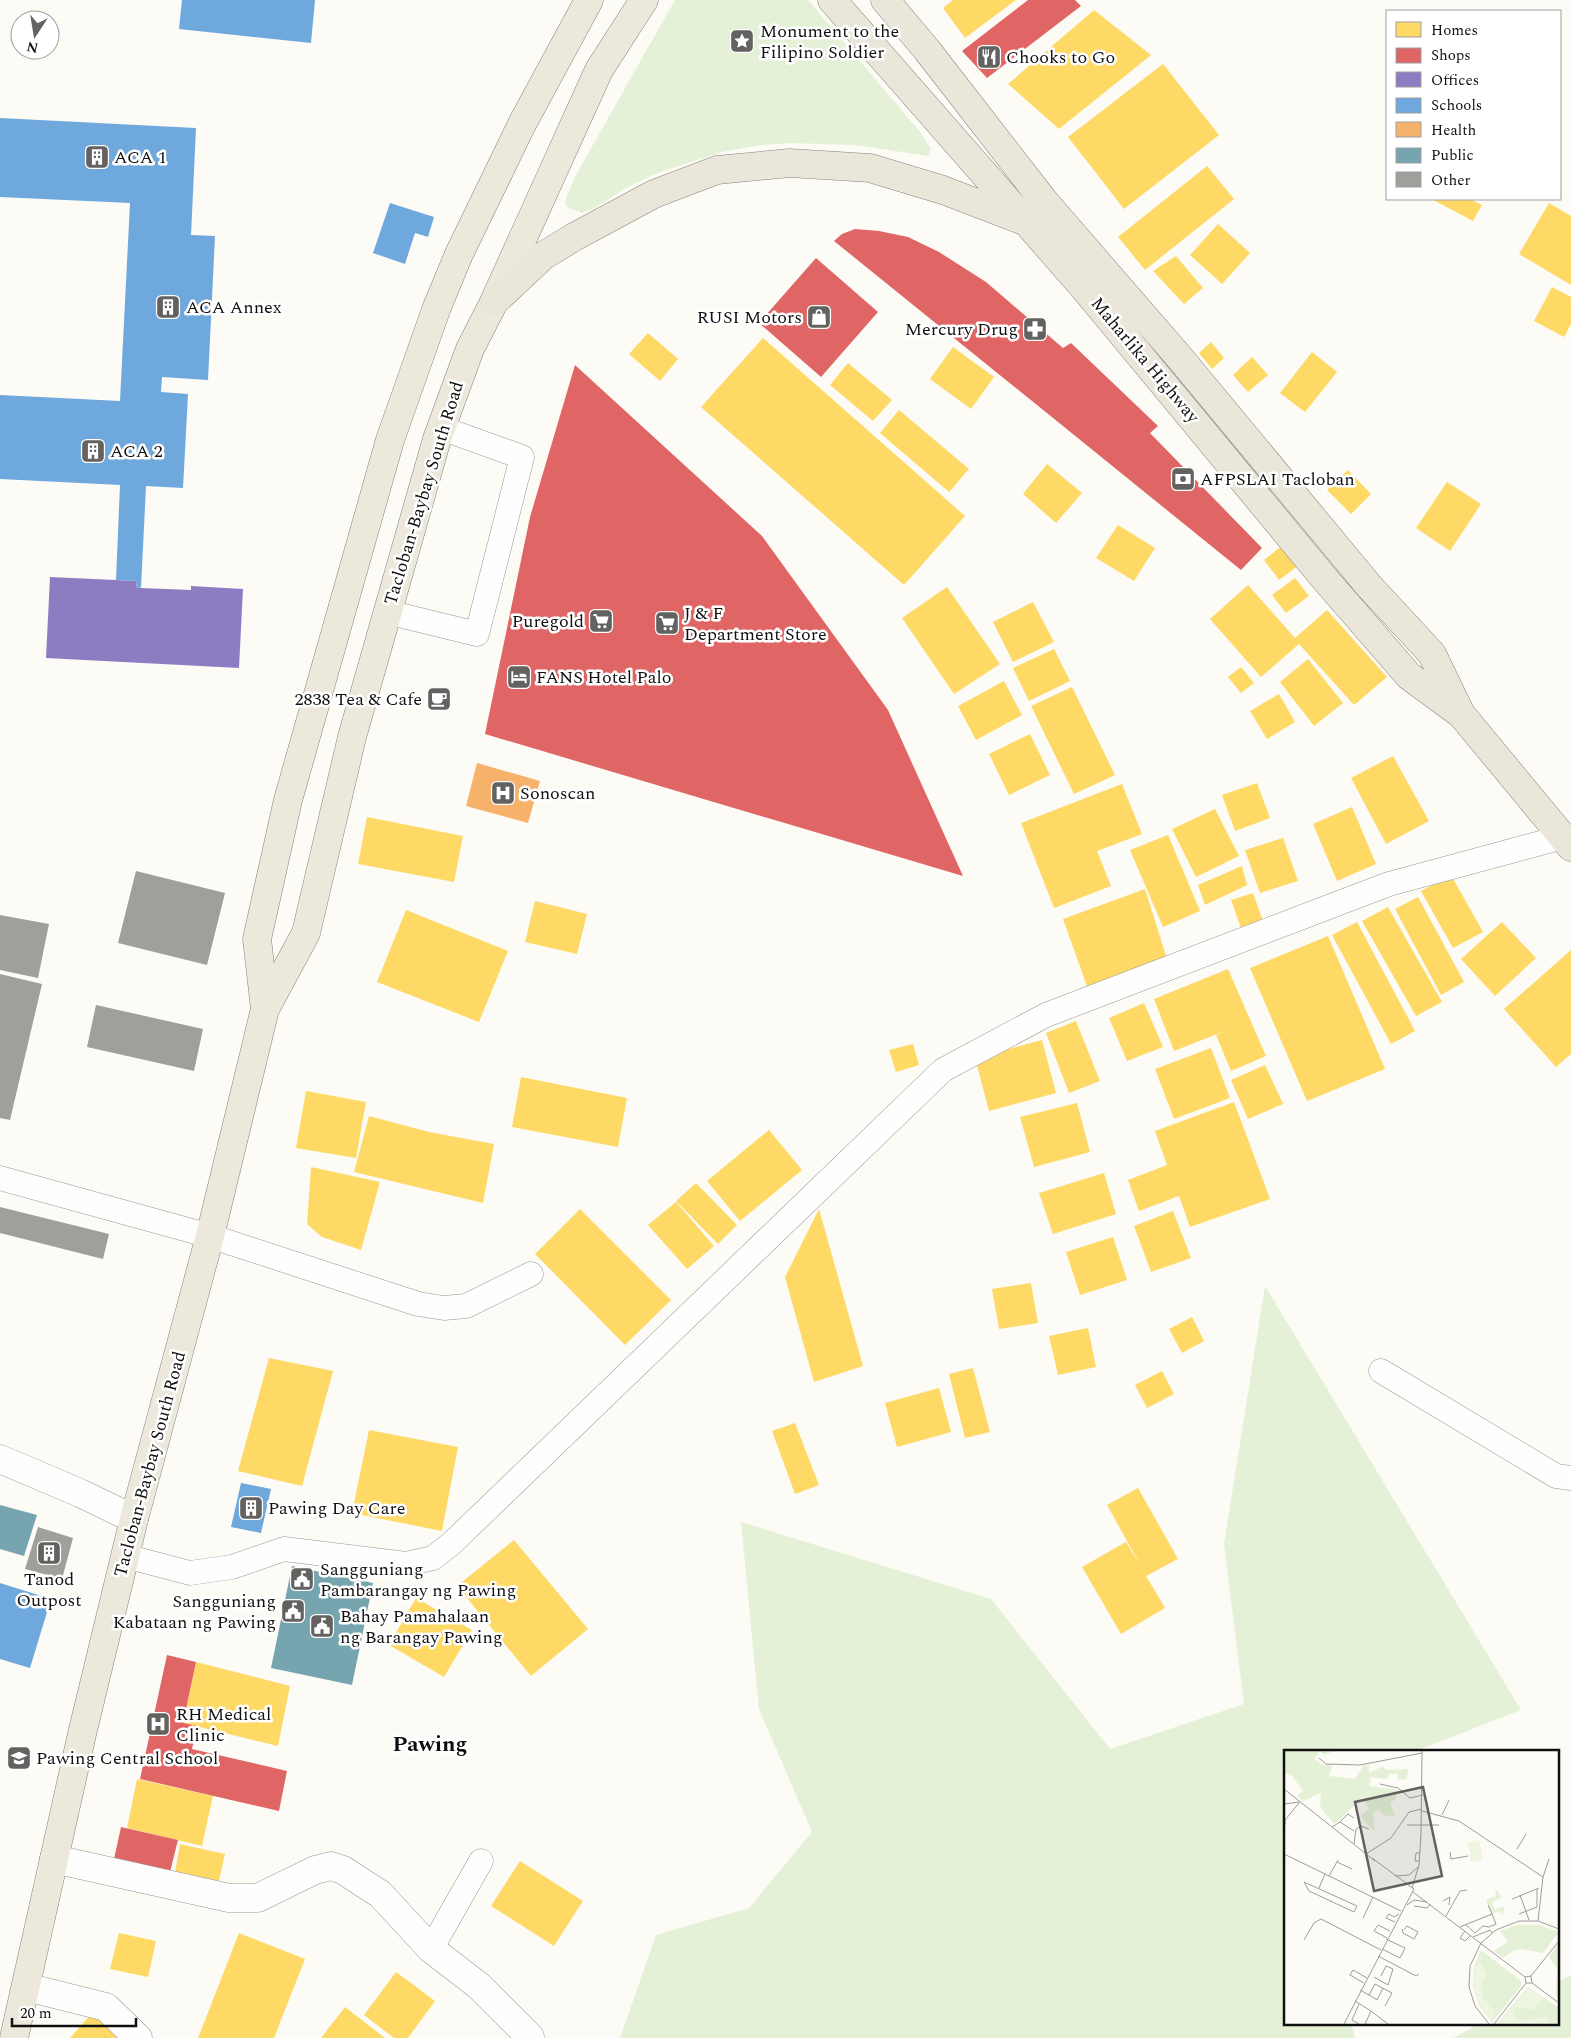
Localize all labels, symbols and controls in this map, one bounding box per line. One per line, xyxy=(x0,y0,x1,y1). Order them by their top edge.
north arrow xyxy=(10,10,60,60)
legend xyxy=(1386,10,1561,200)
place label: Monument to the Filipino Soldier xyxy=(760,18,899,66)
text: Homes xyxy=(1431,19,1478,42)
place icon: Monument to the Filipino Soldier xyxy=(729,28,755,54)
text: N xyxy=(25,36,40,59)
restaurant icon: Chooks to Go xyxy=(976,44,1002,70)
place label: Chooks to Go xyxy=(1006,44,1115,71)
text: Shops xyxy=(1431,44,1471,67)
text: Offices xyxy=(1431,69,1479,92)
text: Schools xyxy=(1431,94,1482,117)
text: Health xyxy=(1431,119,1476,142)
building icon: ACA 1 xyxy=(84,144,110,170)
place label: ACA 1 xyxy=(114,144,167,171)
text: Public xyxy=(1431,144,1474,167)
text: Other xyxy=(1431,169,1470,192)
street label: Maharlika Highway xyxy=(1084,291,1207,430)
building icon: ACA Annex xyxy=(155,294,181,320)
place label: ACA Annex xyxy=(186,294,282,321)
place label: RUSI Motors xyxy=(697,304,802,331)
shop icon: RUSI Motors xyxy=(806,304,832,330)
place label: Mercury Drug xyxy=(905,316,1018,343)
pharmacy icon: Mercury Drug xyxy=(1022,316,1048,342)
street label: Tacloban-Baybay South Road xyxy=(377,378,471,608)
building icon: ACA 2 xyxy=(80,438,106,464)
place label: ACA 2 xyxy=(110,438,163,465)
bank icon: AFPSLAI Tacloban xyxy=(1170,466,1196,492)
place label: AFPSLAI Tacloban xyxy=(1200,466,1355,493)
place label: J & F Department Store xyxy=(684,600,827,648)
place label: Puregold xyxy=(512,608,584,635)
supermarket icon: Puregold xyxy=(588,608,614,634)
supermarket icon: J & F Department Store xyxy=(654,610,680,636)
hotel icon: FANS Hotel Palo xyxy=(506,664,532,690)
place label: FANS Hotel Palo xyxy=(536,664,671,691)
place label: 2838 Tea & Cafe xyxy=(295,686,422,713)
cafe icon: 2838 Tea & Cafe xyxy=(426,686,452,712)
hospital icon: Sonoscan xyxy=(490,780,516,806)
place label: Sonoscan xyxy=(520,780,596,807)
street label: Tacloban-Baybay South Road xyxy=(107,1348,193,1580)
building icon: Pawing Day Care xyxy=(238,1495,264,1521)
place label: Pawing Day Care xyxy=(268,1495,405,1522)
building icon: Tanod Outpost xyxy=(36,1540,62,1566)
place label: Sangguniang Pambarangay ng Pawing xyxy=(320,1556,516,1604)
place label: Tanod Outpost xyxy=(16,1566,82,1614)
public building icon: Sangguniang Pambarangay ng Pawing xyxy=(289,1566,315,1592)
place label: Sangguniang Kabataan ng Pawing xyxy=(113,1588,276,1636)
public building icon: Sangguniang Kabataan ng Pawing xyxy=(280,1598,306,1624)
place label: Bahay Pamahalaan ng Barangay Pawing xyxy=(340,1603,503,1651)
public building icon: Bahay Pamahalaan ng Barangay Pawing xyxy=(309,1613,335,1639)
place label: RH Medical Clinic xyxy=(176,1701,271,1749)
hospital icon: RH Medical Clinic xyxy=(145,1711,171,1737)
district label: Pawing xyxy=(393,1728,467,1761)
school or university icon: Pawing Central School xyxy=(6,1745,32,1771)
place label: Pawing Central School xyxy=(36,1745,218,1772)
inset map xyxy=(1284,1750,1558,2026)
scale bar xyxy=(12,1996,136,2028)
text: 20 m xyxy=(20,2002,52,2025)

